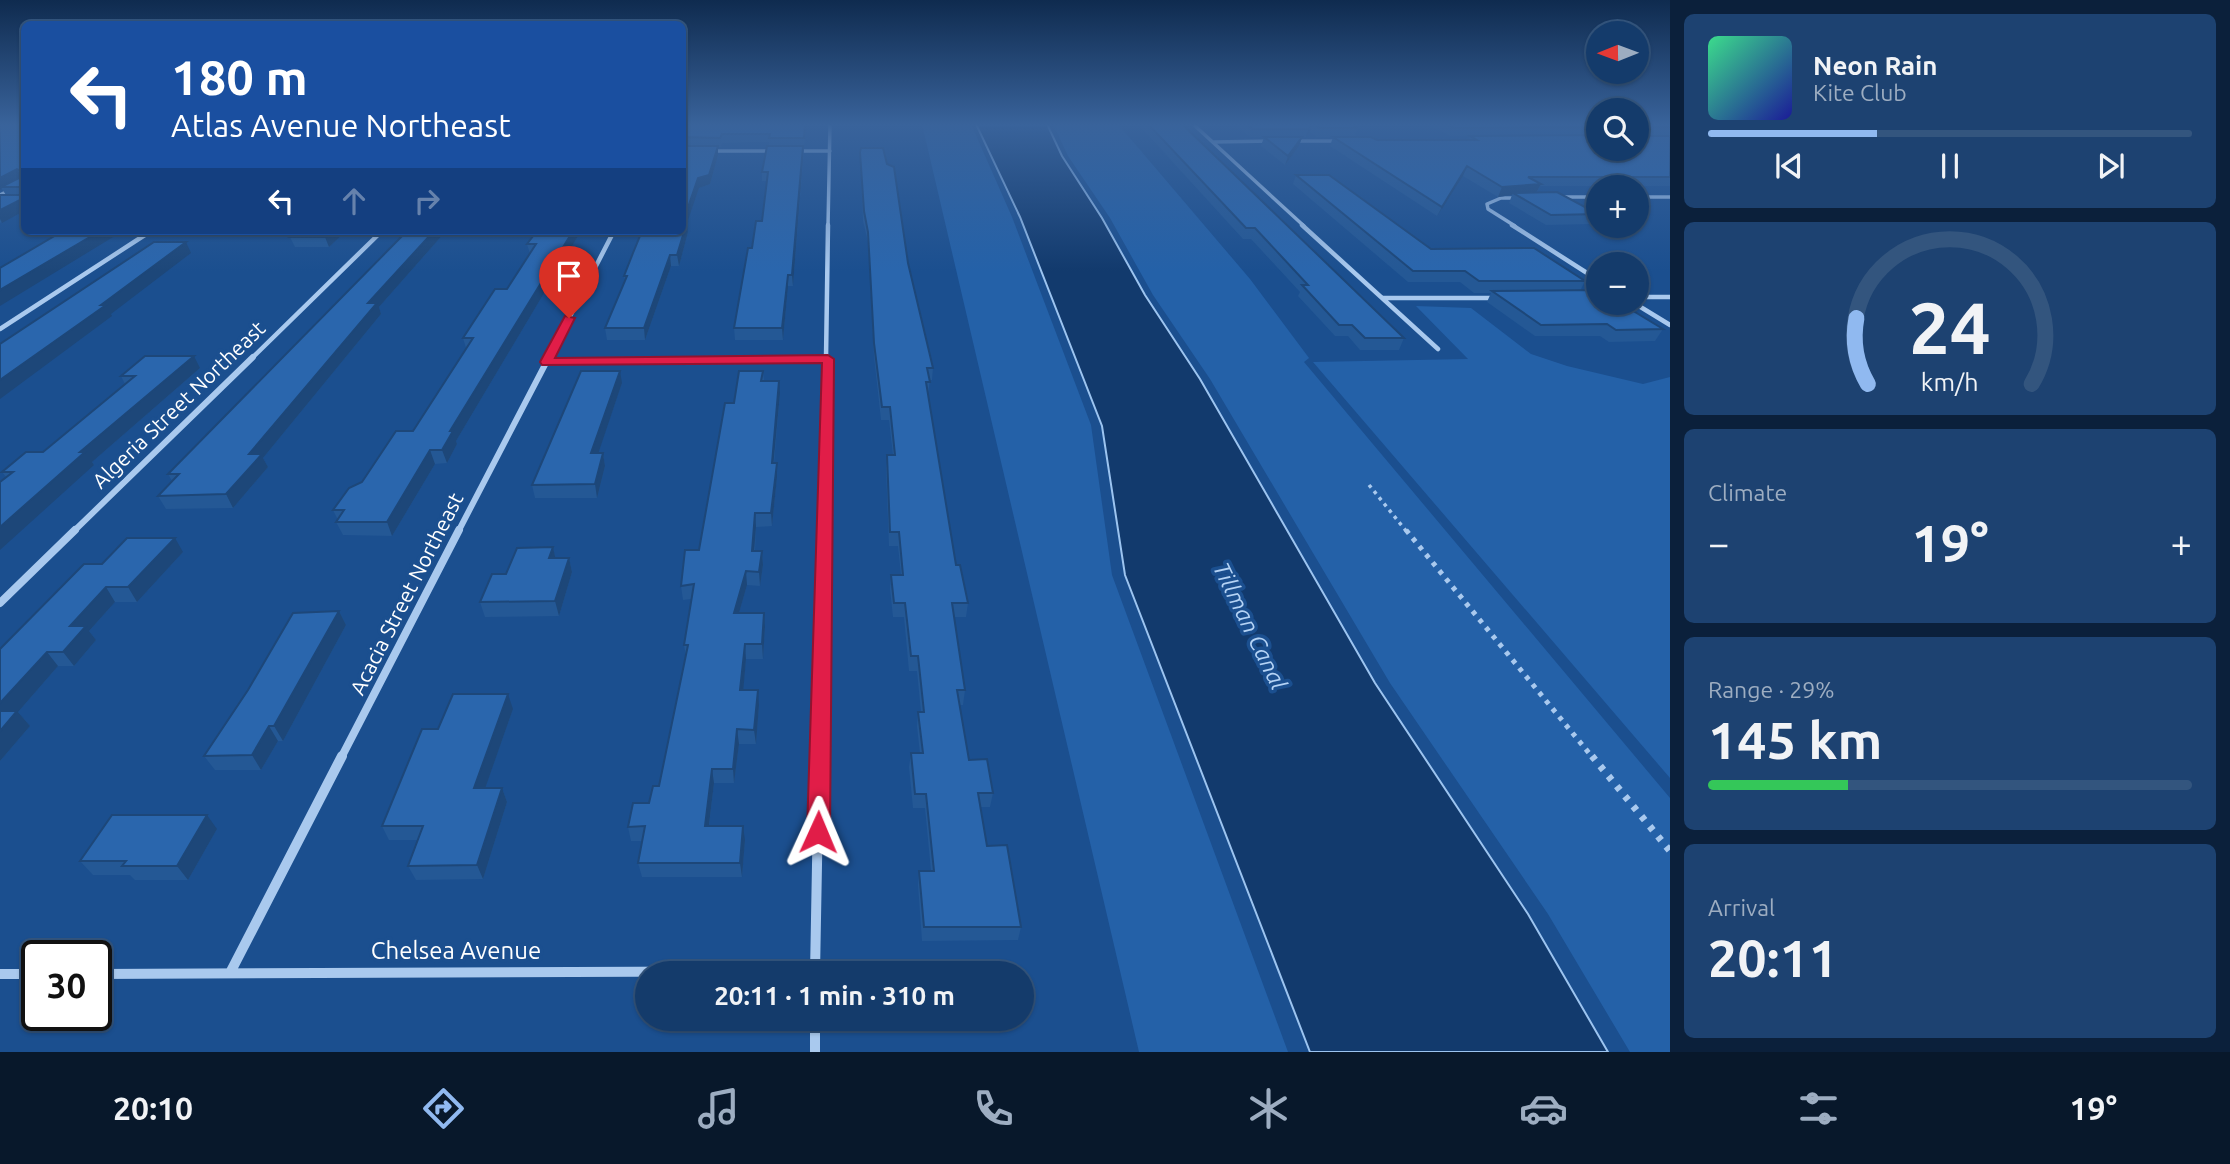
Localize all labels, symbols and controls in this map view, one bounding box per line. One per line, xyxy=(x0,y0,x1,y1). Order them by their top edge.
north arrow xyxy=(1586,21,1648,84)
map controls xyxy=(1586,21,1649,315)
icon: left xyxy=(56,49,147,140)
text: 180 m xyxy=(171,49,308,104)
text: Neon Rain xyxy=(1813,51,1938,80)
text: Kite Club xyxy=(1813,80,1907,105)
button: search xyxy=(1586,98,1649,161)
text: Atlas Avenue Northeast xyxy=(171,107,511,143)
icon: previous xyxy=(1770,147,1808,185)
icon: pause xyxy=(1931,147,1969,185)
icon: next xyxy=(2092,147,2130,185)
button: + xyxy=(1586,175,1649,238)
icon: left xyxy=(262,182,300,220)
icon: ahead xyxy=(335,182,373,220)
icon: right xyxy=(408,182,446,220)
pin xyxy=(539,246,599,318)
button: − xyxy=(1586,252,1649,315)
icon: arrive xyxy=(550,257,588,295)
text: 24 xyxy=(1909,287,1991,369)
street label: Algeria Street Northeast xyxy=(87,316,269,493)
text: km/h xyxy=(1921,368,1979,396)
text: Climate xyxy=(1708,480,1787,505)
street label: Acacia Street Northeast xyxy=(345,489,467,698)
text: 19° xyxy=(1911,514,1989,572)
text: − xyxy=(1708,522,1729,564)
text: + xyxy=(2171,522,2192,564)
water label: Tillman Canal xyxy=(1209,558,1292,694)
text: Range · 29% xyxy=(1708,677,1835,702)
text: 145 km xyxy=(1708,711,1882,769)
position arrow xyxy=(781,795,855,869)
text: Arrival xyxy=(1708,895,1775,920)
text: 20:11 xyxy=(1708,929,1838,987)
street label: Chelsea Avenue xyxy=(371,937,541,964)
speed limit sign: 30 xyxy=(21,940,112,1031)
text: 20:11 · 1 min · 310 m xyxy=(714,981,955,1010)
icon: directions xyxy=(419,1084,468,1133)
icon: music xyxy=(694,1084,743,1133)
icon: phone xyxy=(969,1084,1018,1133)
icon: climate xyxy=(1244,1084,1293,1133)
icon: car xyxy=(1519,1084,1568,1133)
icon: filters xyxy=(1794,1084,1843,1133)
text: 20:10 xyxy=(113,1090,193,1126)
text: 19° xyxy=(2070,1090,2117,1126)

